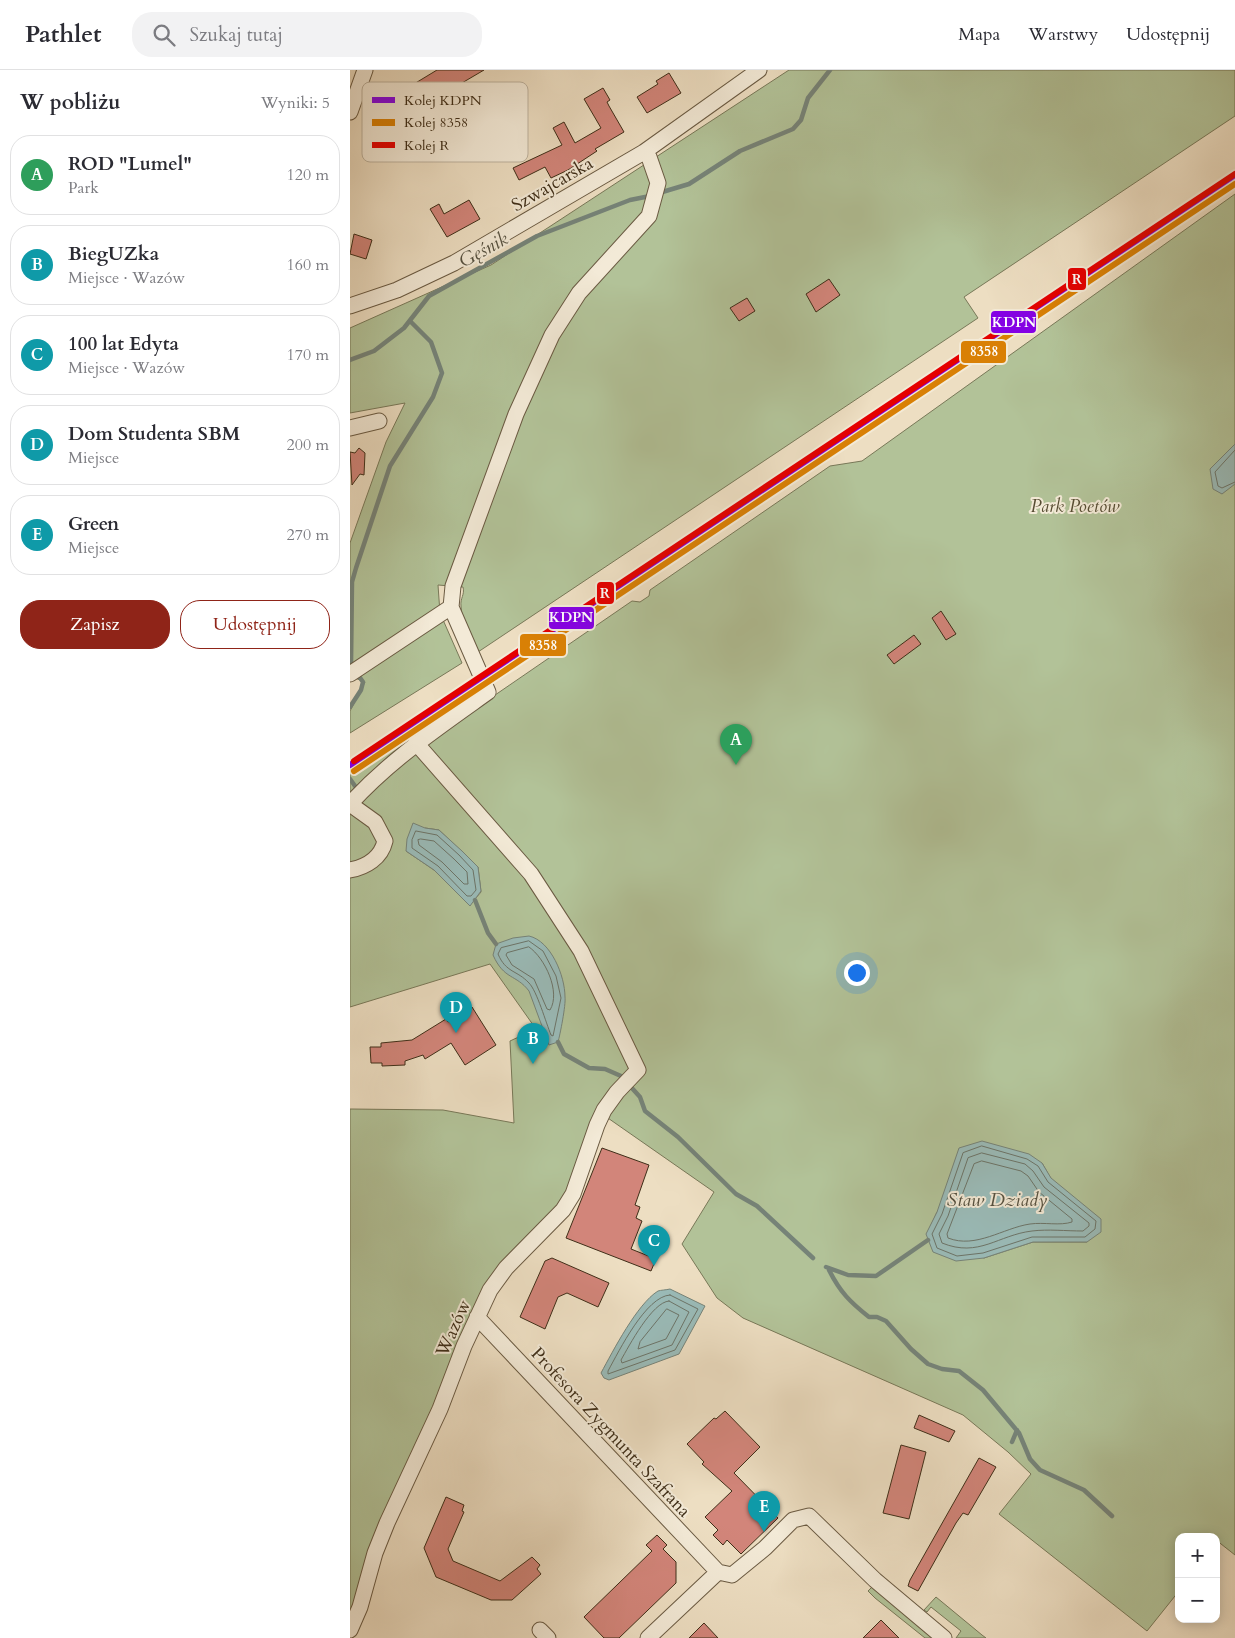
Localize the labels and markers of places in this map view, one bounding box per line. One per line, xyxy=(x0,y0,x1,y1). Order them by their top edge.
pin: A xyxy=(720,724,752,765)
pin: D xyxy=(440,992,472,1033)
pin: B xyxy=(517,1023,549,1064)
pin: C xyxy=(638,1225,670,1266)
pin: E xyxy=(748,1491,780,1532)

